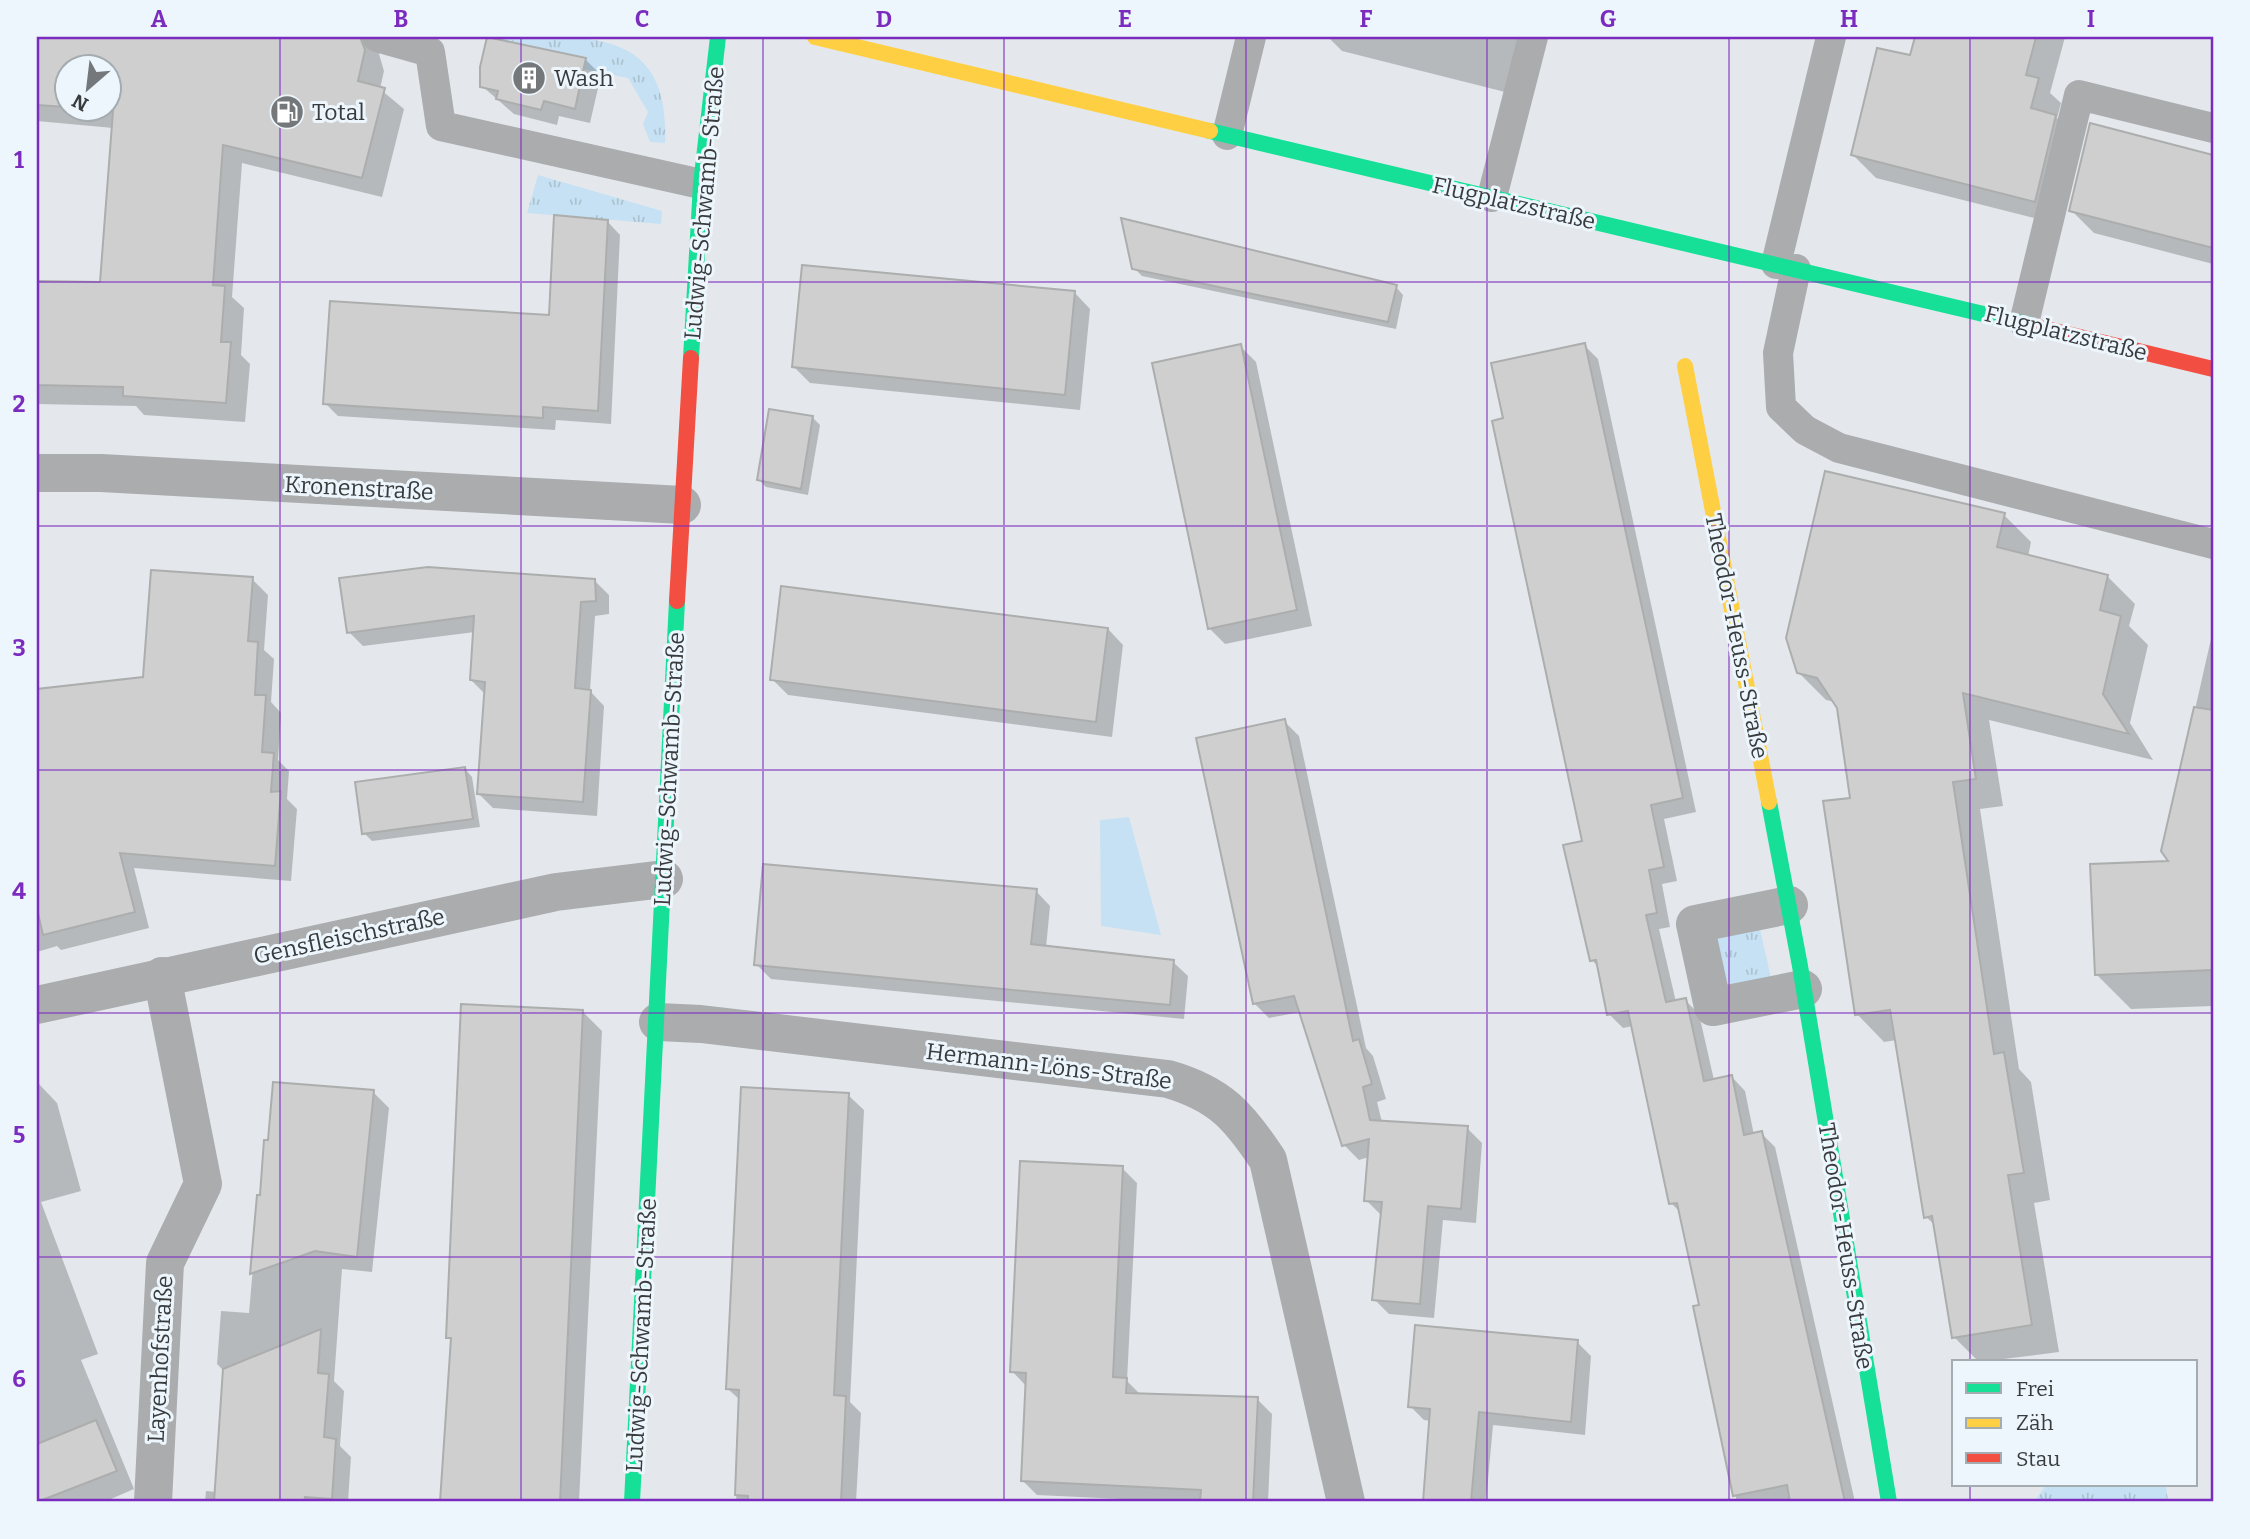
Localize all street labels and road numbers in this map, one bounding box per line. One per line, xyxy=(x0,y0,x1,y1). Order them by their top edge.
street label: Ludwig-Schwamb-Straße xyxy=(678,65,730,341)
street label: Flugplatzstraße xyxy=(1430,171,1598,235)
street label: Flugplatzstraße xyxy=(1982,299,2150,367)
street label: Kronenstraße xyxy=(284,470,434,506)
street label: Theodor-Heuss-Straße xyxy=(1699,511,1775,761)
street label: Ludwig-Schwamb-Straße xyxy=(648,631,690,907)
street label: Gensfleischstraße xyxy=(251,902,447,970)
street label: Hermann-Löns-Straße xyxy=(924,1037,1174,1095)
street label: Theodor-Heuss-Straße xyxy=(1813,1121,1879,1371)
street label: Ludwig-Schwamb-Straße xyxy=(620,1197,662,1473)
street label: Layenhofstraße xyxy=(142,1275,178,1443)

